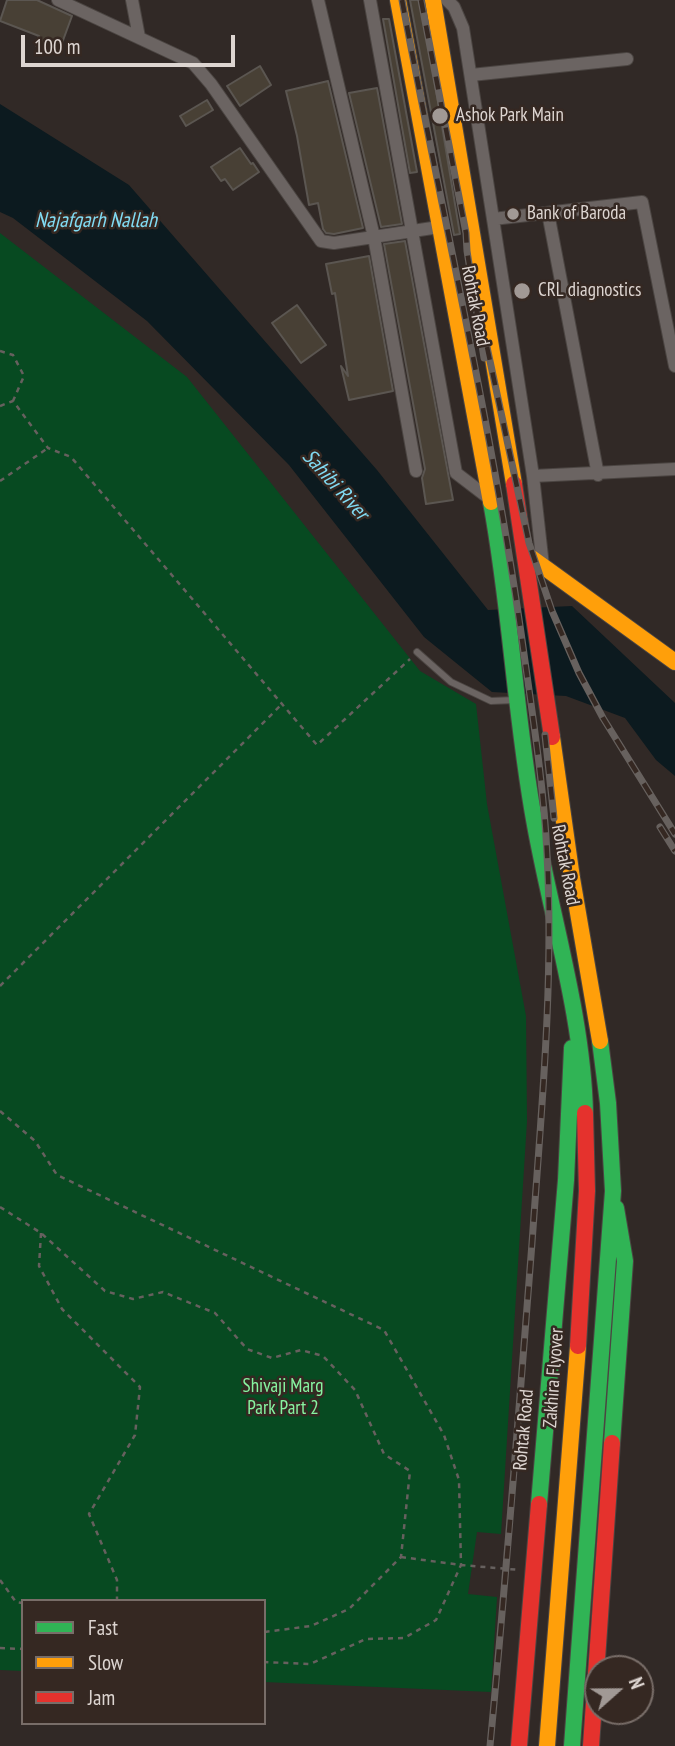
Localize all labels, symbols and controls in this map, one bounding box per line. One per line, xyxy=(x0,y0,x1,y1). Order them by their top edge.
scale bar xyxy=(24,21,238,65)
text: 100 m xyxy=(34,33,80,60)
place label: Ashok Park Main xyxy=(456,105,564,127)
marker: Ashok Park Main xyxy=(430,106,450,126)
place label: Bank of Baroda xyxy=(527,203,626,225)
marker: Bank of Baroda xyxy=(505,206,521,222)
water label: Najafgarh Nallah xyxy=(35,208,157,234)
street label: Rohtak Road xyxy=(456,264,494,348)
place label: CRL diagnostics xyxy=(538,280,641,302)
marker: CRL diagnostics xyxy=(512,281,532,301)
water label: Sahibi River xyxy=(297,444,373,526)
street label: Rohtak Road xyxy=(546,823,584,907)
street label: Zakhira Flyover xyxy=(539,1327,569,1429)
park label: Shivaji Marg Park Part 2 xyxy=(243,1376,323,1420)
street label: Rohtak Road xyxy=(509,1388,539,1472)
legend xyxy=(21,1599,266,1725)
text: Fast xyxy=(88,1614,118,1641)
text: Slow xyxy=(88,1649,123,1676)
north arrow xyxy=(584,1655,654,1725)
text: N xyxy=(624,1674,650,1692)
text: Jam xyxy=(88,1684,115,1711)

